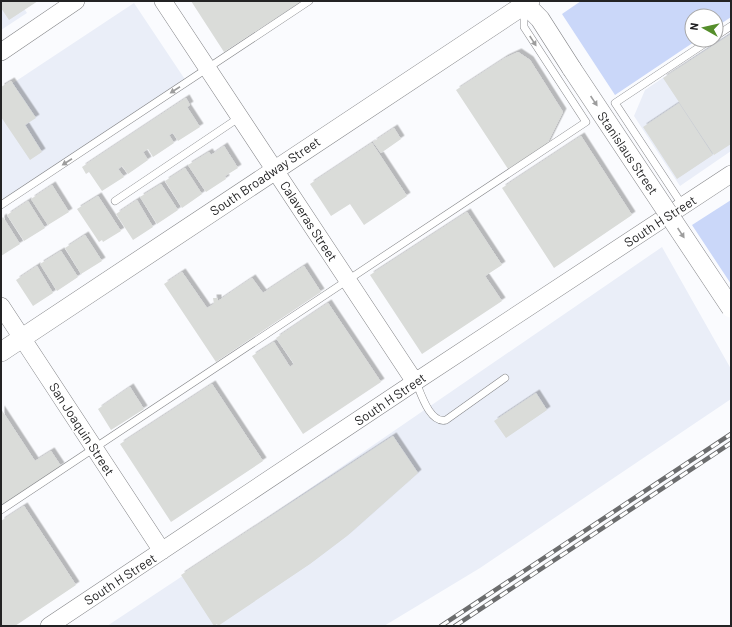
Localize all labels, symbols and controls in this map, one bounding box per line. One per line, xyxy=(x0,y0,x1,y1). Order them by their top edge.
north arrow xyxy=(684,8,724,48)
text: N xyxy=(687,22,701,31)
one-way arrow xyxy=(529,36,537,46)
one-way arrow xyxy=(170,86,180,94)
one-way arrow xyxy=(590,96,598,106)
street label: Stanislaus Street xyxy=(594,109,662,197)
street label: South Broadway Street xyxy=(207,133,323,219)
one-way arrow xyxy=(61,158,73,165)
street label: Calaveras Street xyxy=(277,178,341,264)
street label: South H Street xyxy=(621,192,699,250)
one-way arrow xyxy=(677,228,685,238)
street label: South H Street xyxy=(351,369,429,429)
street label: San Joaquin Street xyxy=(46,380,118,478)
street label: South H Street xyxy=(81,550,159,608)

